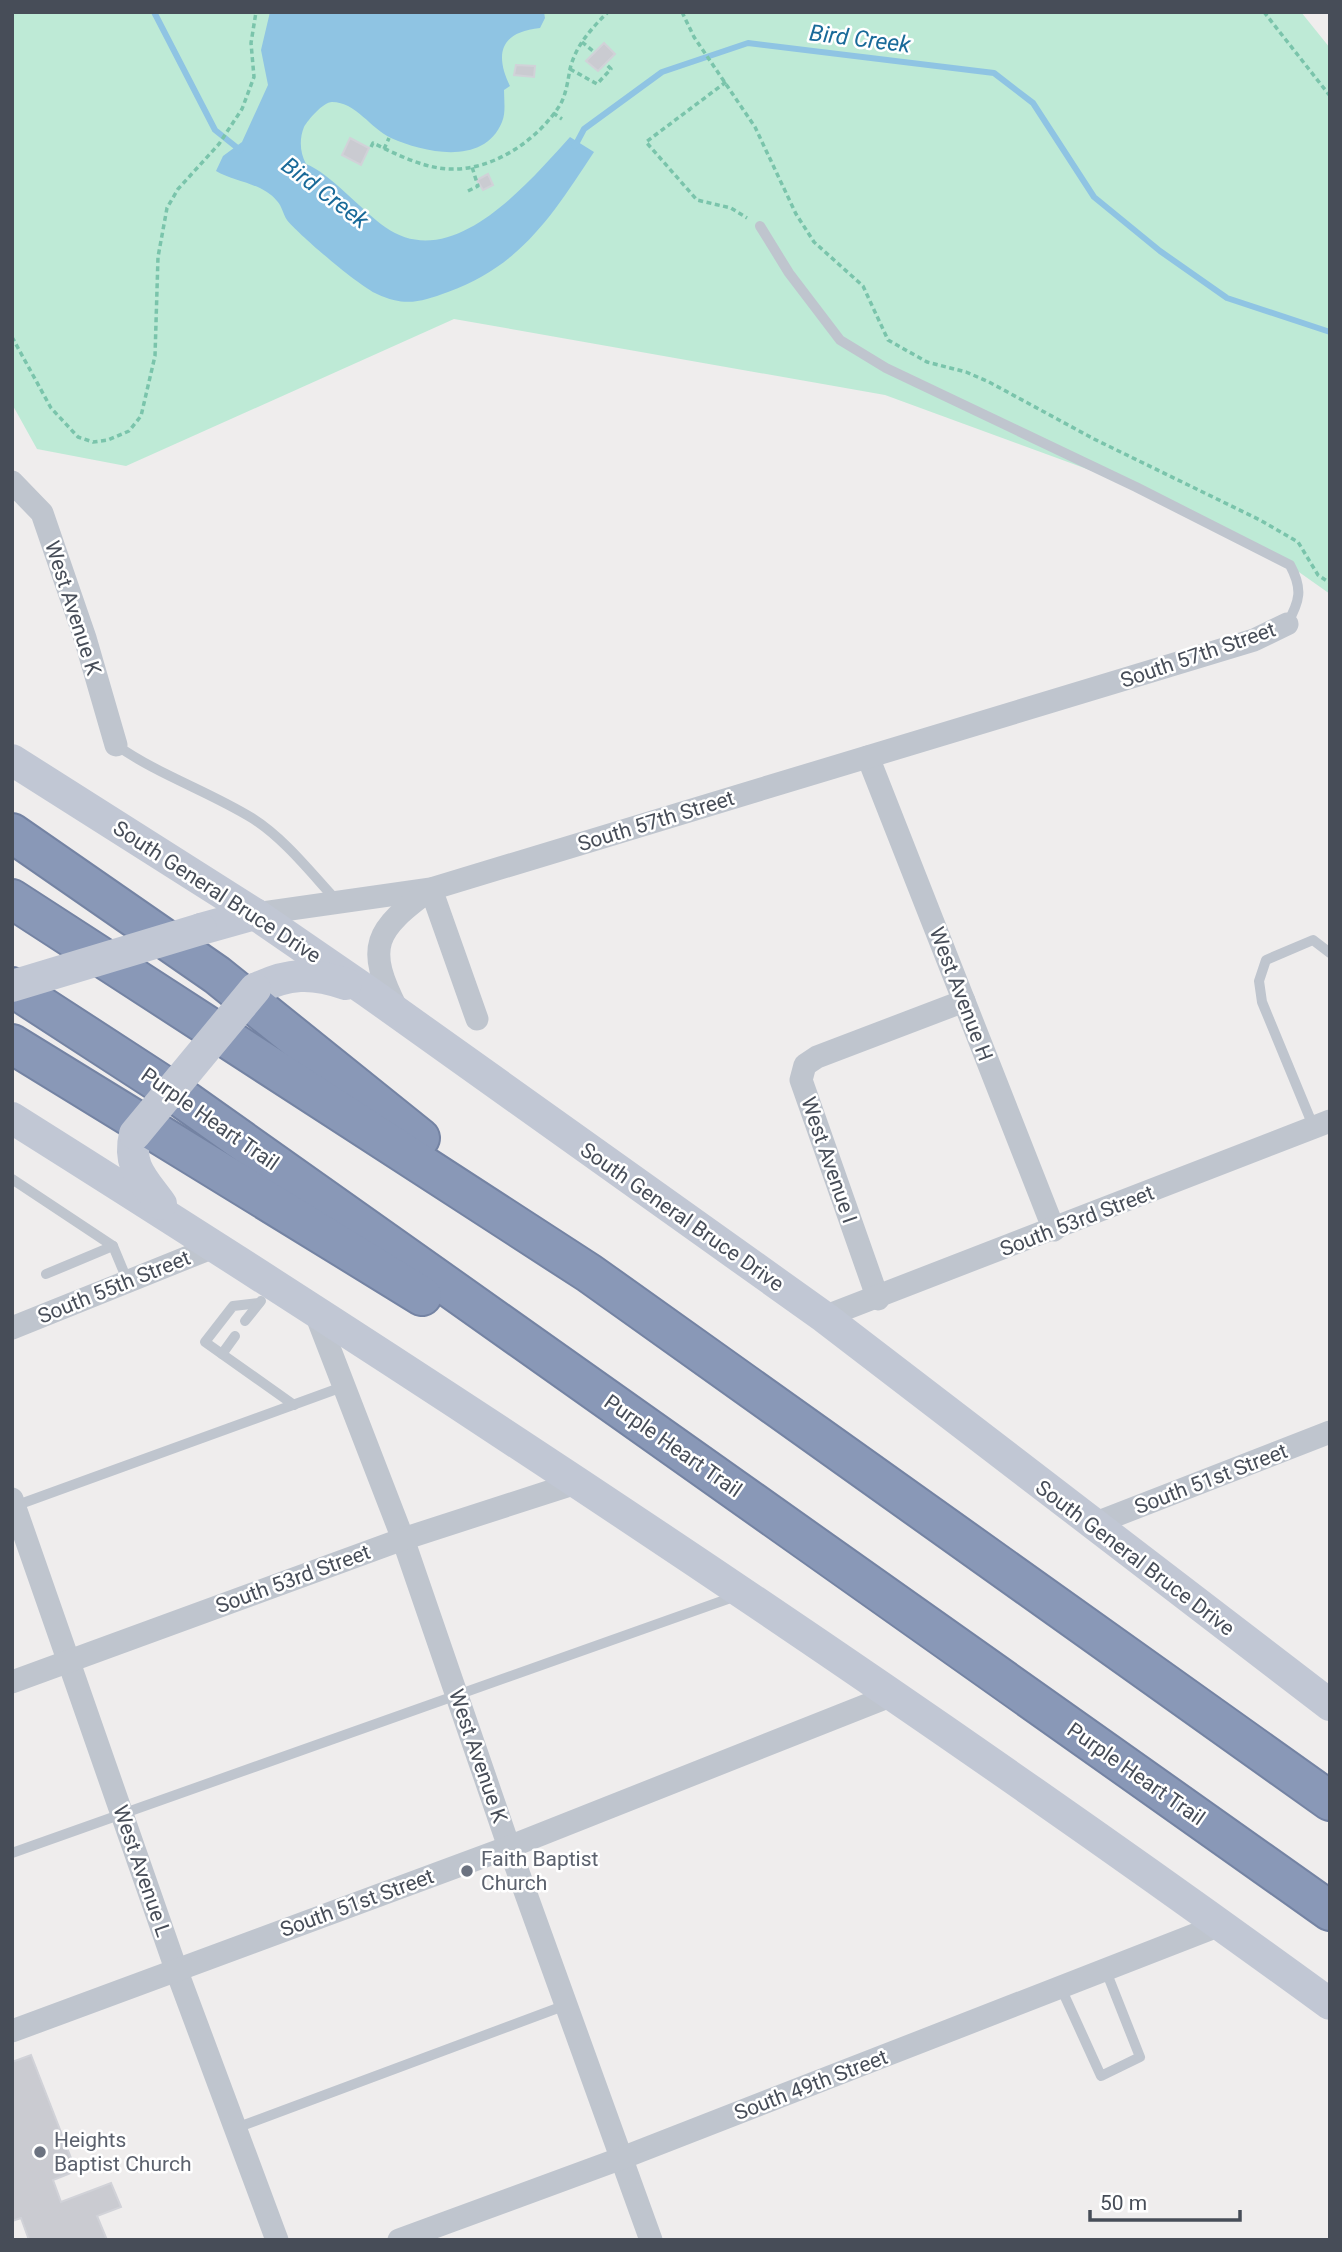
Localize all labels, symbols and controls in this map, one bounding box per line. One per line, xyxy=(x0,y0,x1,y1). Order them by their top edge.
water label: Bird Creek xyxy=(808,19,913,59)
water label: Bird Creek xyxy=(276,152,374,235)
street label: West Avenue K xyxy=(40,538,106,679)
street label: South 57th Street xyxy=(1117,617,1279,693)
street label: South 57th Street xyxy=(575,786,737,856)
street label: South General Bruce Drive xyxy=(109,816,325,968)
street label: West Avenue H xyxy=(924,924,998,1064)
street label: Purple Heart Trail xyxy=(137,1063,283,1175)
street label: West Avenue I xyxy=(796,1094,862,1226)
street label: South General Bruce Drive xyxy=(576,1138,788,1296)
street label: South 53rd Street xyxy=(997,1181,1157,1261)
street label: South 55th Street xyxy=(34,1245,194,1329)
street label: Purple Heart Trail xyxy=(600,1390,746,1502)
street label: South 51st Street xyxy=(1131,1439,1291,1519)
street label: South General Bruce Drive xyxy=(1031,1475,1239,1641)
street label: South 53rd Street xyxy=(212,1540,374,1618)
street label: West Avenue K xyxy=(444,1686,512,1827)
street label: Purple Heart Trail xyxy=(1063,1718,1209,1830)
street label: West Avenue L xyxy=(108,1802,176,1940)
place label: Faith Baptist Church xyxy=(481,1847,599,1895)
marker: Faith Baptist Church xyxy=(459,1863,475,1879)
street label: South 51st Street xyxy=(277,1864,437,1942)
street label: South 49th Street xyxy=(731,2045,891,2125)
place label: Heights Baptist Church xyxy=(54,2128,191,2176)
marker: Heights Baptist Church xyxy=(32,2144,48,2160)
scale bar xyxy=(1090,2178,1240,2222)
text: 50 m xyxy=(1100,2191,1147,2215)

